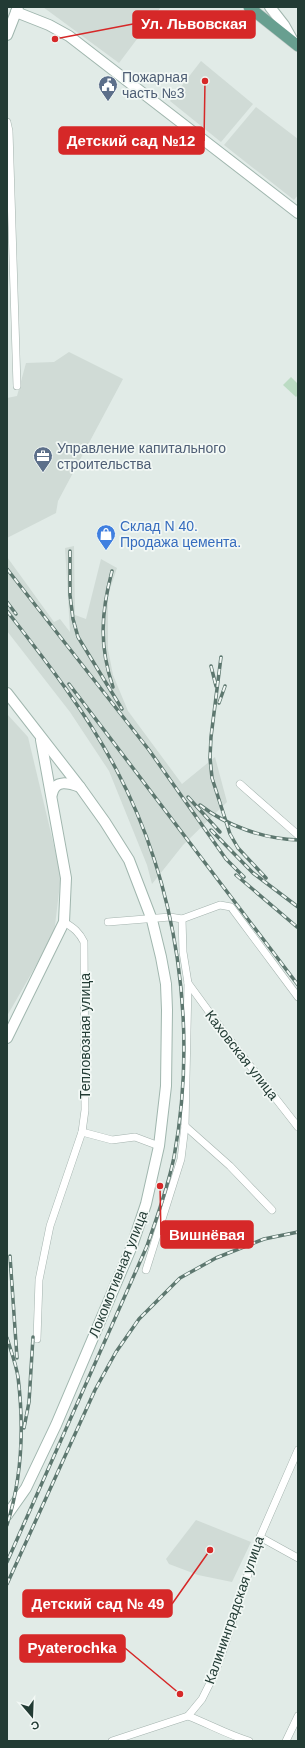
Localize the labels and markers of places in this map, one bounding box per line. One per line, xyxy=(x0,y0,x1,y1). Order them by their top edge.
callout: Ул. Львовская xyxy=(133,11,255,38)
place label: Пожарная часть №3 xyxy=(122,69,188,101)
public building icon: Пожарная часть №3 xyxy=(97,74,119,102)
callout: Детский сад №12 xyxy=(59,127,204,154)
place label: Управление капитального строительства xyxy=(57,440,226,472)
office icon: Управление капитального строительства xyxy=(32,445,54,473)
place label: Склад N 40. Продажа цемента. xyxy=(120,518,241,550)
shop icon: Склад N 40. Продажа цемента. xyxy=(95,523,117,551)
callout: Вишнёвая xyxy=(161,1221,253,1248)
callout: Детский сад № 49 xyxy=(23,1590,172,1617)
callout: Pyaterochka xyxy=(20,1635,125,1662)

